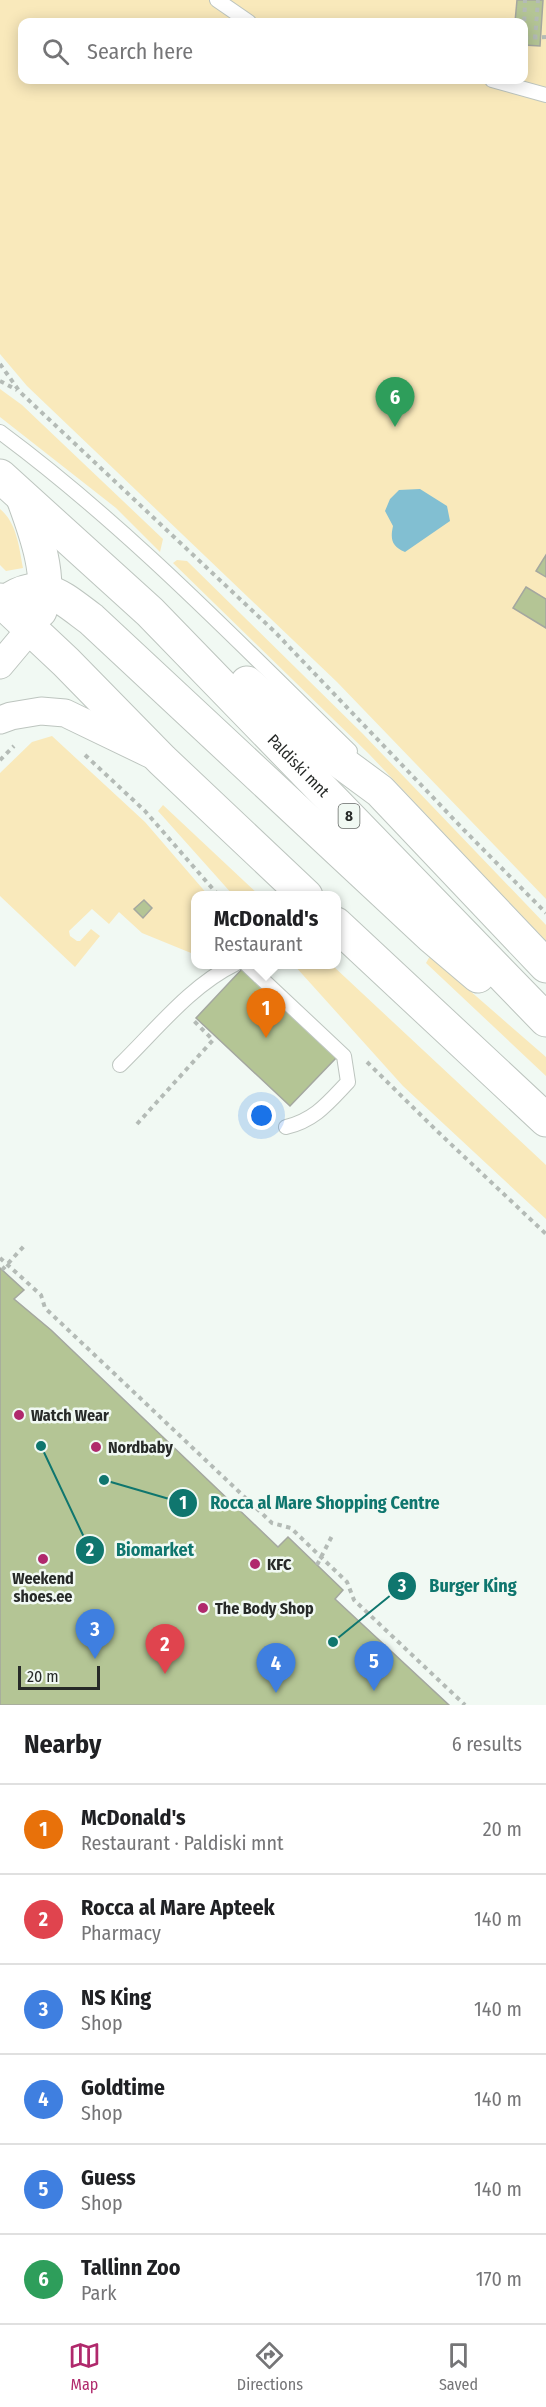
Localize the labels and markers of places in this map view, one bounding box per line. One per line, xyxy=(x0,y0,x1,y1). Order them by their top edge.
pin: 6 xyxy=(376,378,414,427)
pin: 1 xyxy=(246,988,286,1038)
place label: Watch Wear xyxy=(31,1406,109,1425)
marker: Watch Wear xyxy=(12,1408,26,1422)
place label: Nordbaby xyxy=(108,1438,173,1457)
marker: Nordbaby xyxy=(89,1440,103,1454)
callout: Rocca al Mare Shopping Centre xyxy=(168,1485,451,1521)
callout: Biomarket xyxy=(75,1532,206,1568)
marker: Weekend shoes.ee xyxy=(36,1552,50,1566)
place label: KFC xyxy=(267,1555,292,1574)
marker: KFC xyxy=(248,1557,262,1571)
callout: Burger King xyxy=(387,1568,528,1604)
place label: Weekend shoes.ee xyxy=(12,1569,74,1606)
place label: The Body Shop xyxy=(215,1599,314,1618)
marker: The Body Shop xyxy=(196,1601,210,1615)
pin: 3 xyxy=(76,1610,115,1659)
pin: 2 xyxy=(146,1624,184,1674)
pin: 5 xyxy=(354,1642,394,1691)
pin: 4 xyxy=(256,1644,296,1693)

